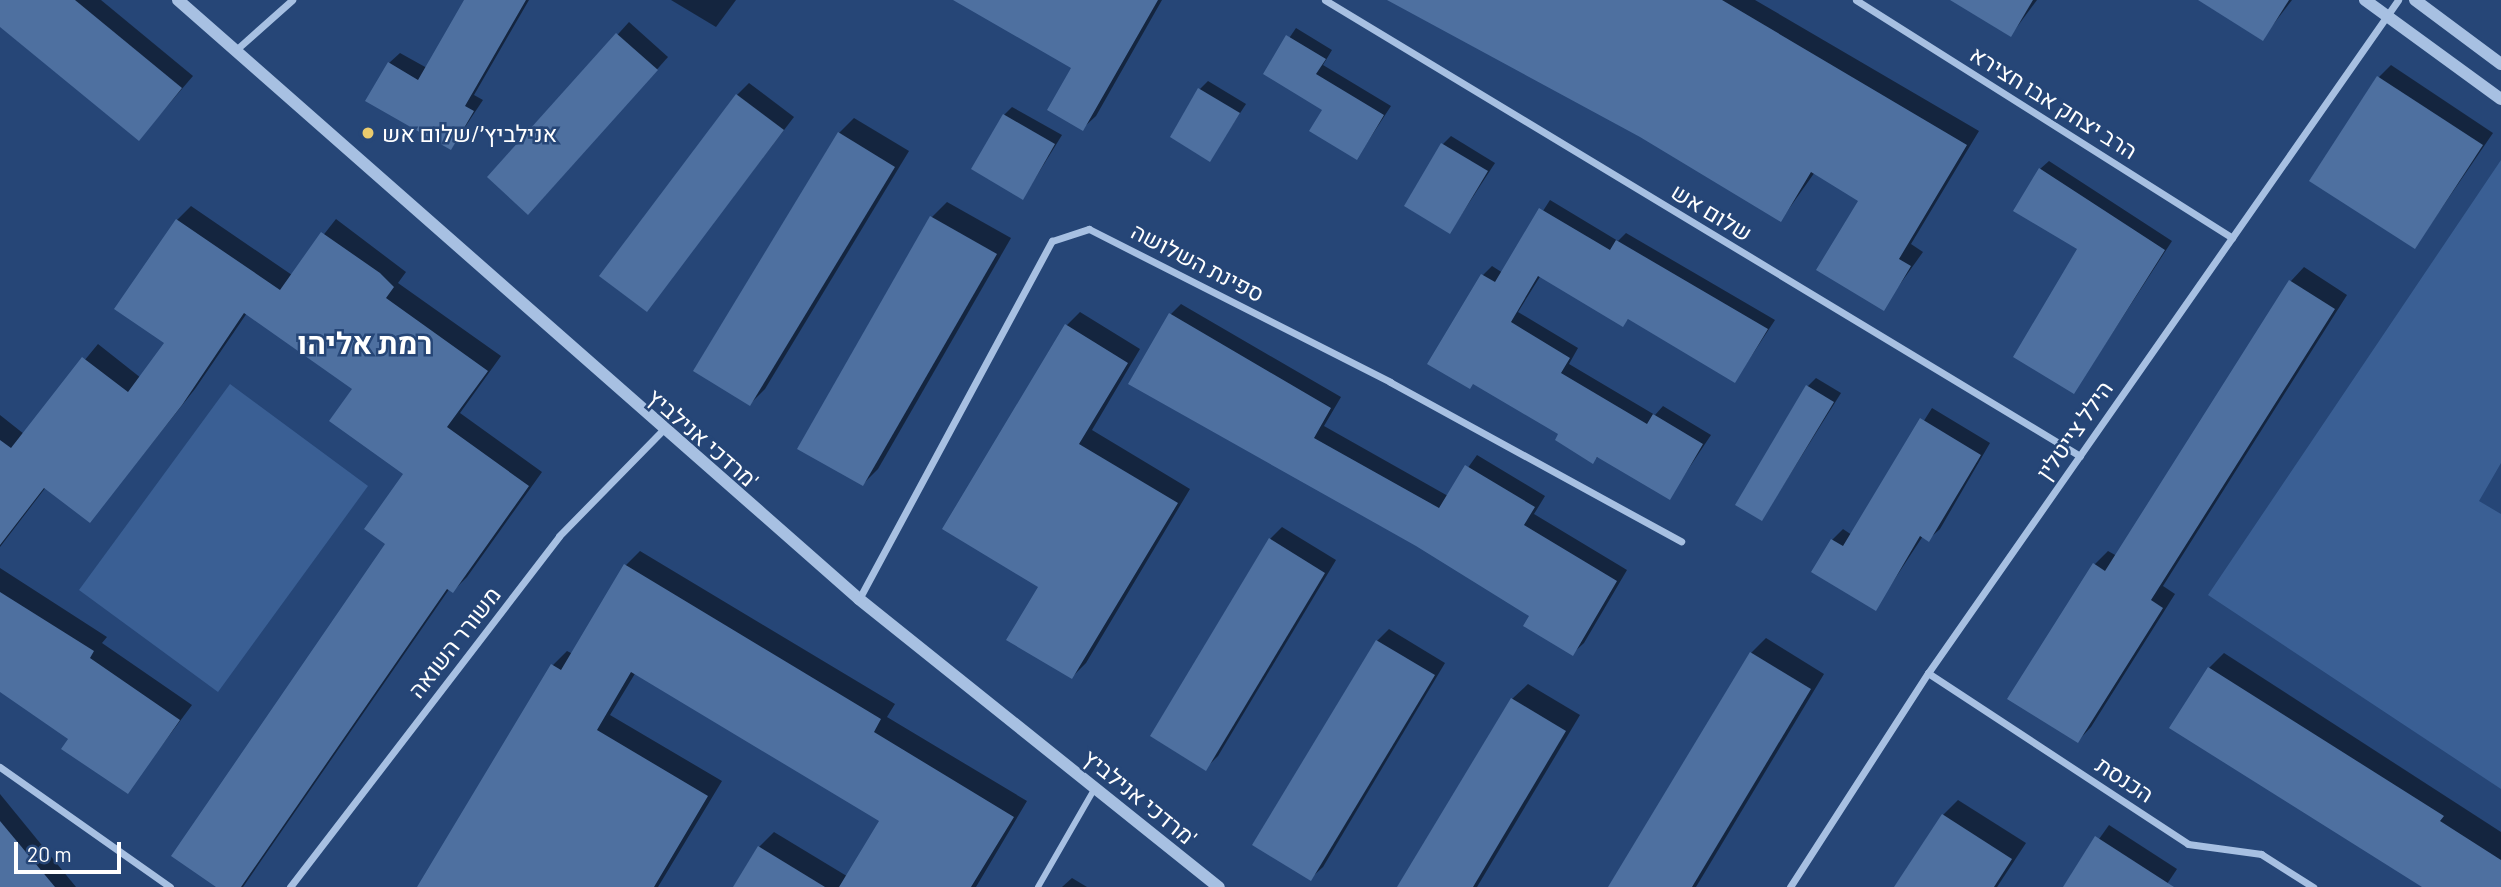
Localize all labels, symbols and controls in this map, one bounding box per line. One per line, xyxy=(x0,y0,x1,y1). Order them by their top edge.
street label: הרב יצחק אבו חצירא xyxy=(1965,40,2143,164)
place label: אנילביץ׳/שלום אש xyxy=(382,119,557,147)
marker: אנילביץ׳/שלום אש xyxy=(360,125,376,141)
street label: שלום אש xyxy=(1667,177,1757,247)
street label: ספינת השלושה xyxy=(1127,217,1269,307)
district label: רמת אליהו xyxy=(298,324,432,360)
street label: הילל צייטלין xyxy=(2030,375,2118,485)
street label: מרדכי אנילביץ' xyxy=(642,382,764,494)
street label: משורר השואה xyxy=(402,581,506,703)
street label: מרדכי אנילביץ' xyxy=(1078,743,1202,851)
street label: הכנסת xyxy=(2091,750,2159,808)
scale bar xyxy=(18,828,124,872)
text: 20 m xyxy=(27,841,72,866)

